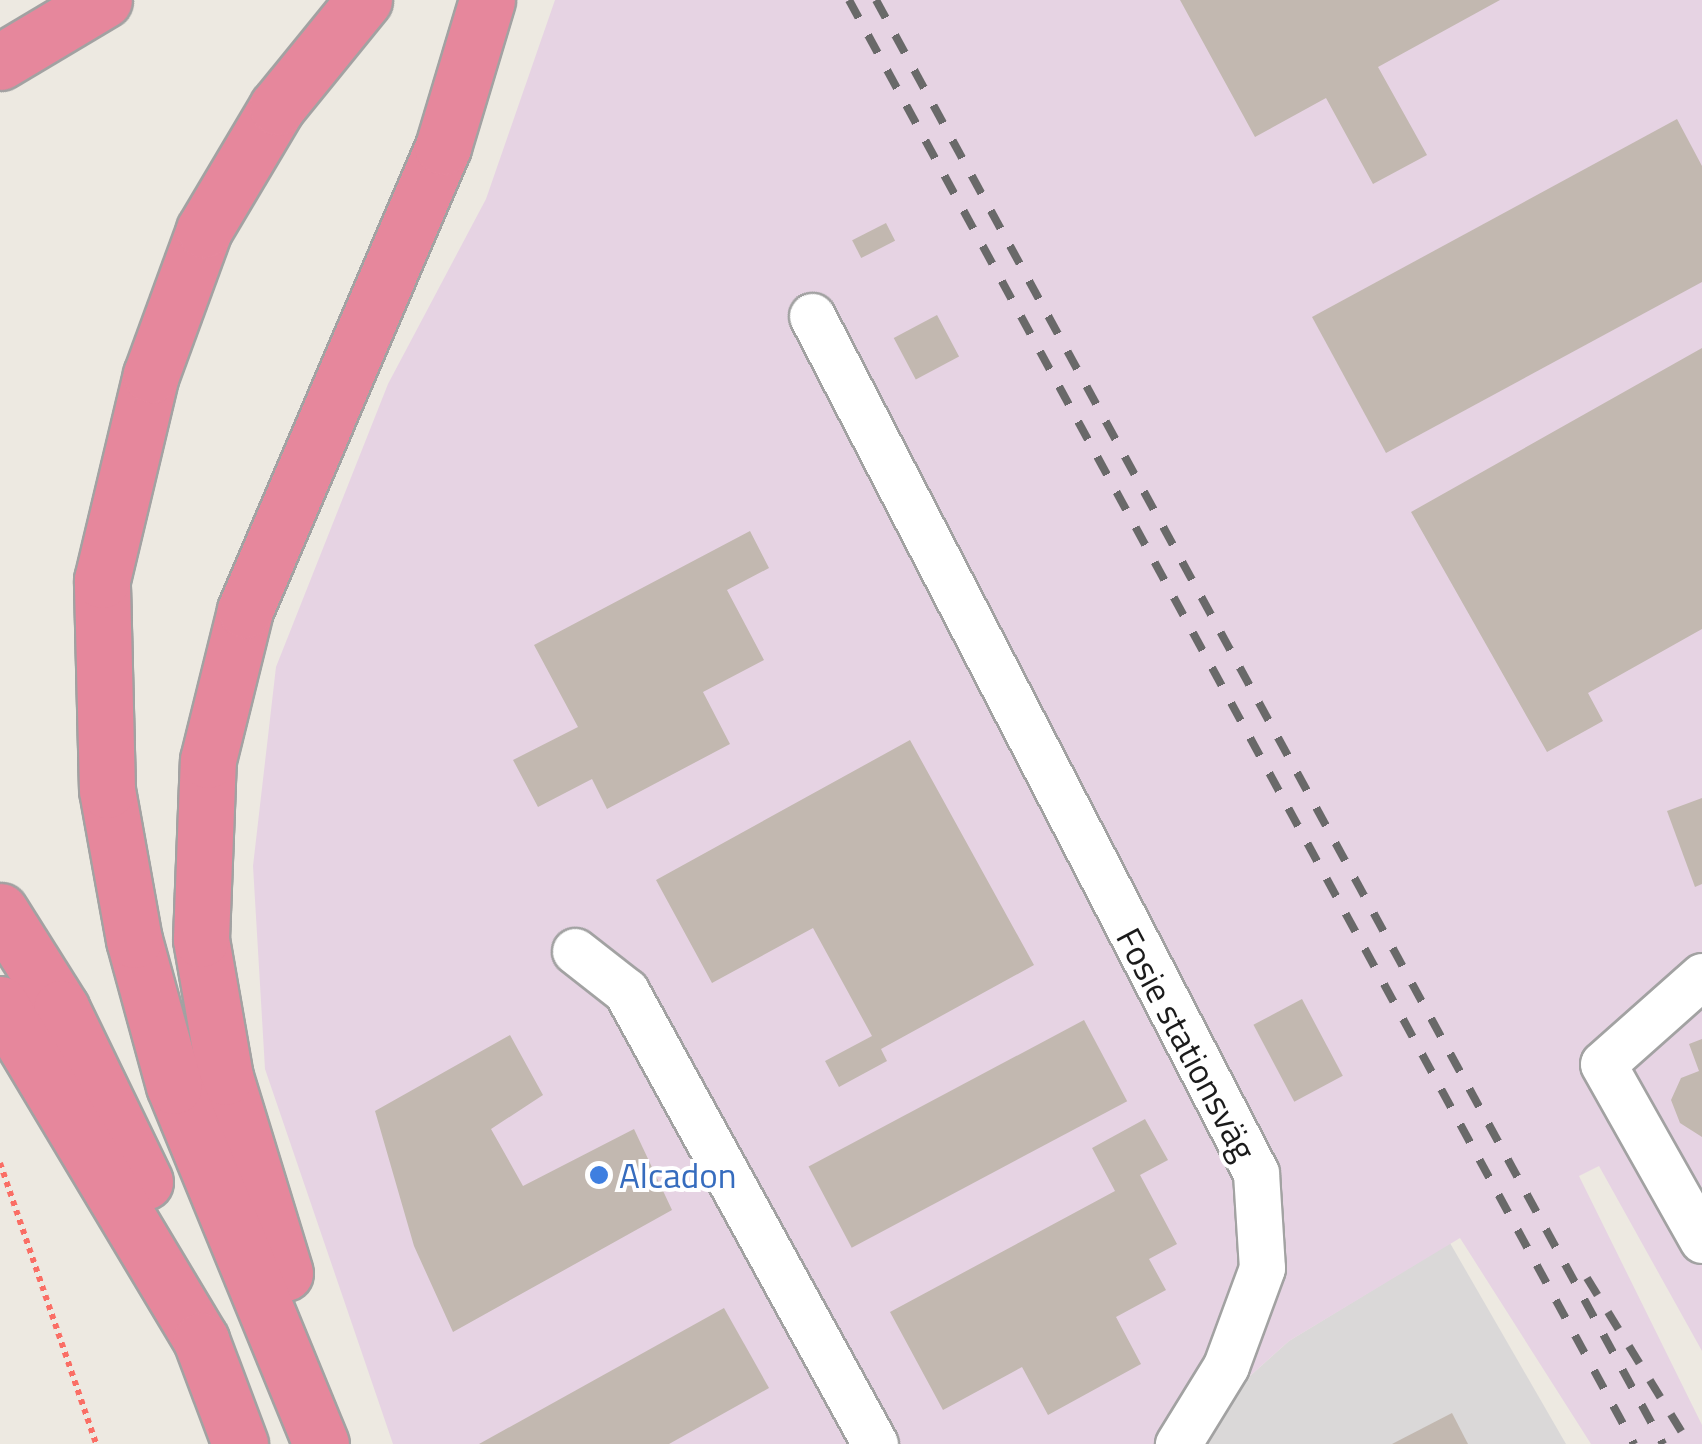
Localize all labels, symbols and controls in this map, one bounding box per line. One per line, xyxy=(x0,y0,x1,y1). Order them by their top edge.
street label: Fosie stationsväg xyxy=(1108,921,1266,1167)
place label: Alcadon xyxy=(619,1154,737,1196)
marker: Alcadon xyxy=(588,1164,610,1186)

